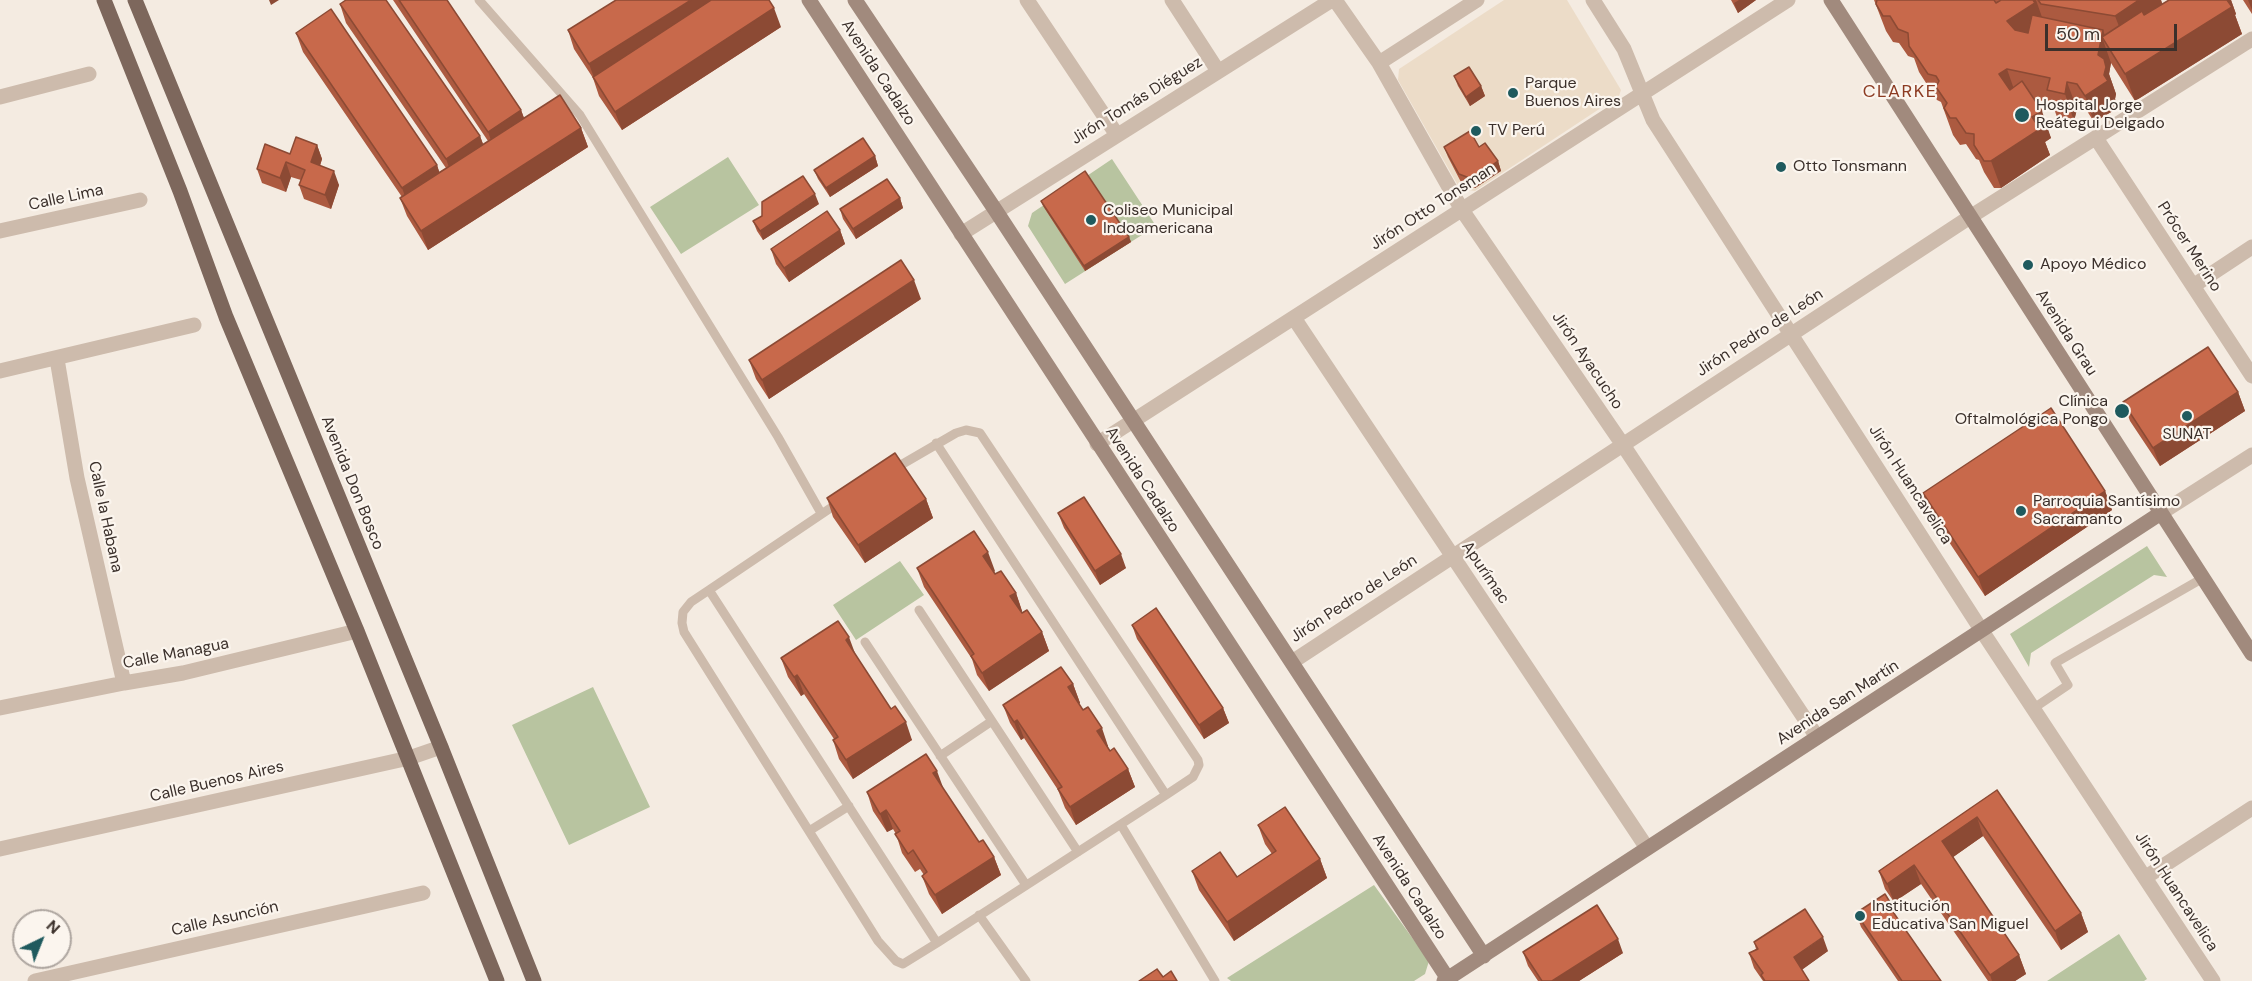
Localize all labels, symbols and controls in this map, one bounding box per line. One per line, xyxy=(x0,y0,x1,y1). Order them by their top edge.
scale bar xyxy=(2048,12,2180,50)
street label: Avenida Cadalzo xyxy=(837,17,919,129)
text: 50 m xyxy=(2056,22,2100,46)
street label: Jirón Tomás Diéguez xyxy=(1068,53,1206,149)
place label: Parque Buenos Aires xyxy=(1525,74,1621,112)
district label: CLARKE xyxy=(1863,81,1937,103)
marker: Parque Buenos Aires xyxy=(1506,86,1520,100)
place label: Hospital Jorge Reátegui Delgado xyxy=(2036,96,2165,134)
marker: Hospital Jorge Reátegui Delgado xyxy=(2013,106,2031,124)
place label: TV Perú xyxy=(1488,121,1545,141)
marker: TV Perú xyxy=(1469,124,1483,138)
place label: Otto Tonsmann xyxy=(1793,157,1907,177)
street label: Jirón Otto Tonsman xyxy=(1367,159,1499,255)
marker: Otto Tonsmann xyxy=(1774,160,1788,174)
street label: Calle Lima xyxy=(27,181,105,215)
street label: Prócer Merino xyxy=(2153,198,2225,296)
place label: Coliseo Municipal Indoamericana xyxy=(1103,201,1233,239)
marker: Coliseo Municipal Indoamericana xyxy=(1084,213,1098,227)
place label: Apoyo Médico xyxy=(2040,255,2146,275)
marker: Apoyo Médico xyxy=(2021,258,2035,272)
street label: Jirón Pedro de León xyxy=(1693,285,1827,381)
street label: Avenida Grau xyxy=(2031,286,2101,380)
street label: Jirón Ayacucho xyxy=(1547,309,1627,413)
place label: Clínica Oftalmológica Pongo xyxy=(1955,392,2108,430)
marker: Clínica Oftalmológica Pongo xyxy=(2113,402,2131,420)
marker: SUNAT xyxy=(2180,409,2194,423)
street label: Avenida Don Bosco xyxy=(316,413,388,553)
street label: Jirón Huancavelica xyxy=(1864,422,1956,548)
street label: Avenida Cadalzo xyxy=(1101,424,1183,536)
place label: SUNAT xyxy=(2162,425,2212,445)
street label: Calle la Habana xyxy=(84,460,126,574)
place label: Parroquia Santísimo Sacramanto xyxy=(2033,492,2180,530)
marker: Parroquia Santísimo Sacramanto xyxy=(2014,504,2028,518)
street label: Apurímac xyxy=(1457,538,1513,608)
street label: Jirón Pedro de León xyxy=(1287,551,1421,647)
street label: Calle Managua xyxy=(121,634,231,674)
street label: Avenida San Martín xyxy=(1773,656,1903,750)
street label: Calle Buenos Aires xyxy=(148,757,286,807)
street label: Jirón Huancavelica xyxy=(2130,829,2222,955)
street label: Avenida Cadalzo xyxy=(1368,831,1450,943)
street label: Calle Asunción xyxy=(170,897,280,941)
place label: Institución Educativa San Miguel xyxy=(1872,897,2028,935)
north arrow xyxy=(12,909,72,969)
marker: Institución Educativa San Miguel xyxy=(1853,909,1867,923)
text: N xyxy=(42,915,65,939)

